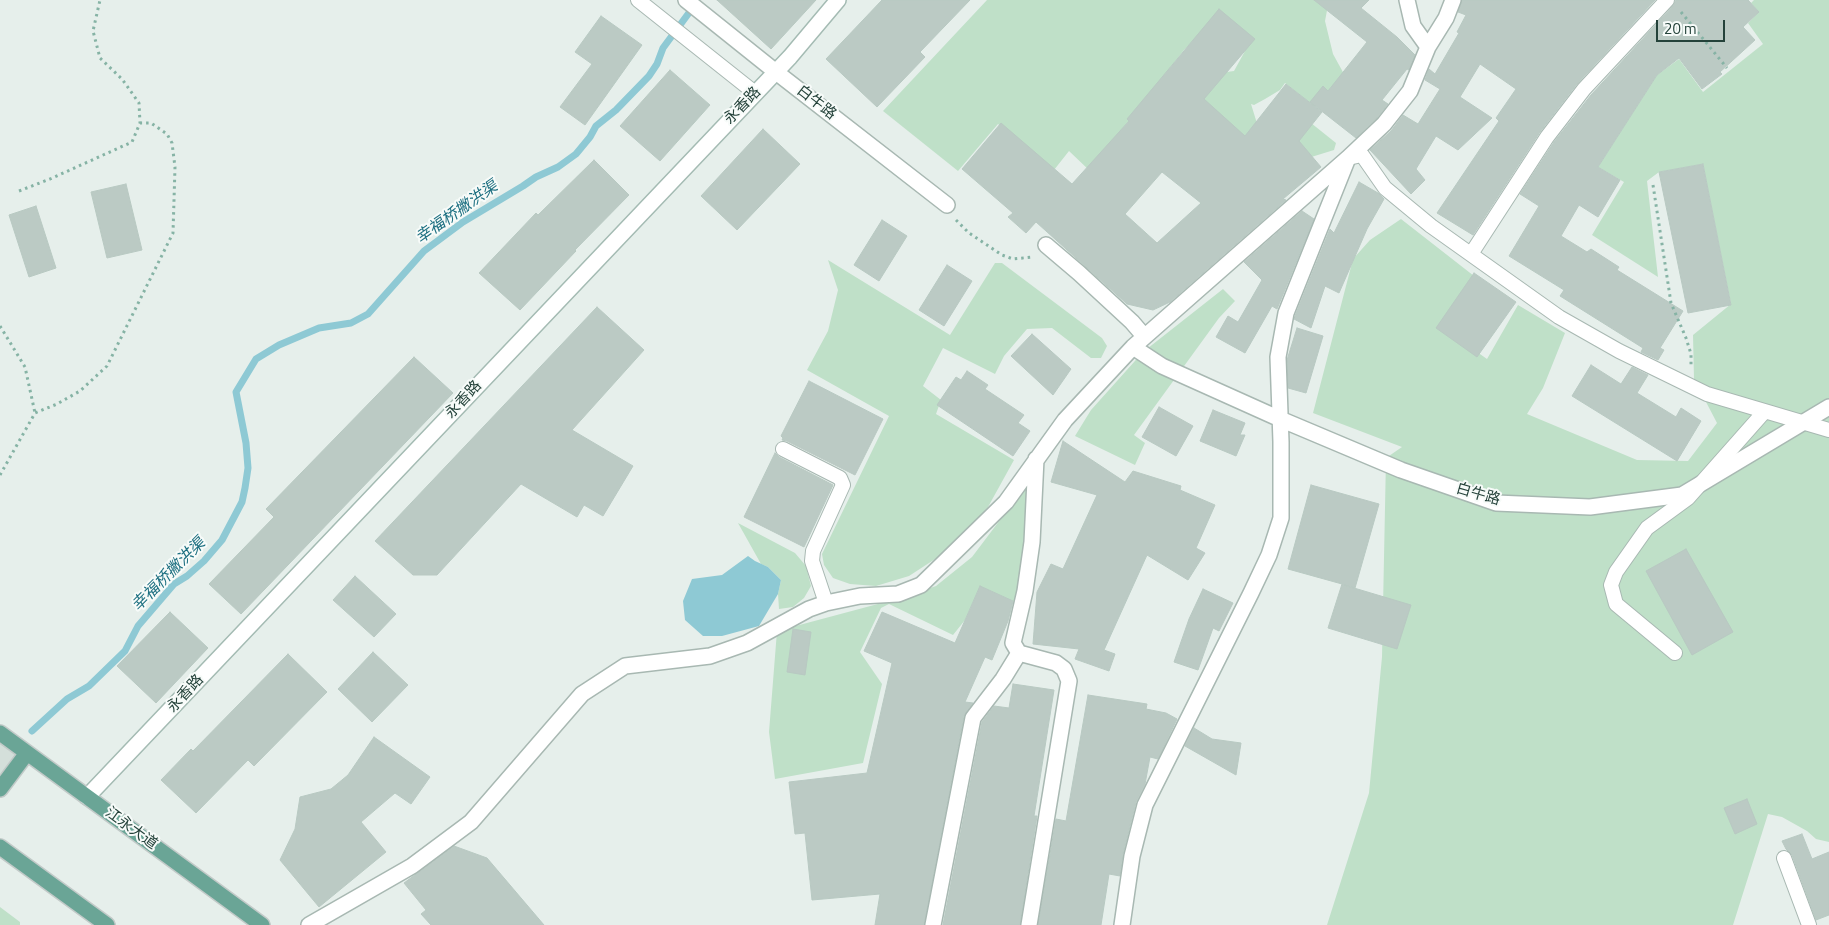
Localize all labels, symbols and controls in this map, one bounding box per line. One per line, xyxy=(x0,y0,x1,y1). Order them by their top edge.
scale bar xyxy=(1659,10,1728,42)
text: 20 m xyxy=(1664,17,1697,40)
street label: 白牛路 xyxy=(793,82,839,124)
street label: 永香路 xyxy=(721,84,765,128)
water label: 幸福桥撇洪渠 xyxy=(412,178,502,248)
street label: 永香路 xyxy=(442,377,486,423)
street label: 白牛路 xyxy=(1454,480,1502,510)
water label: 幸福桥撇洪渠 xyxy=(128,534,210,616)
street label: 永香路 xyxy=(164,671,208,717)
street label: 江永大道 xyxy=(101,804,161,854)

